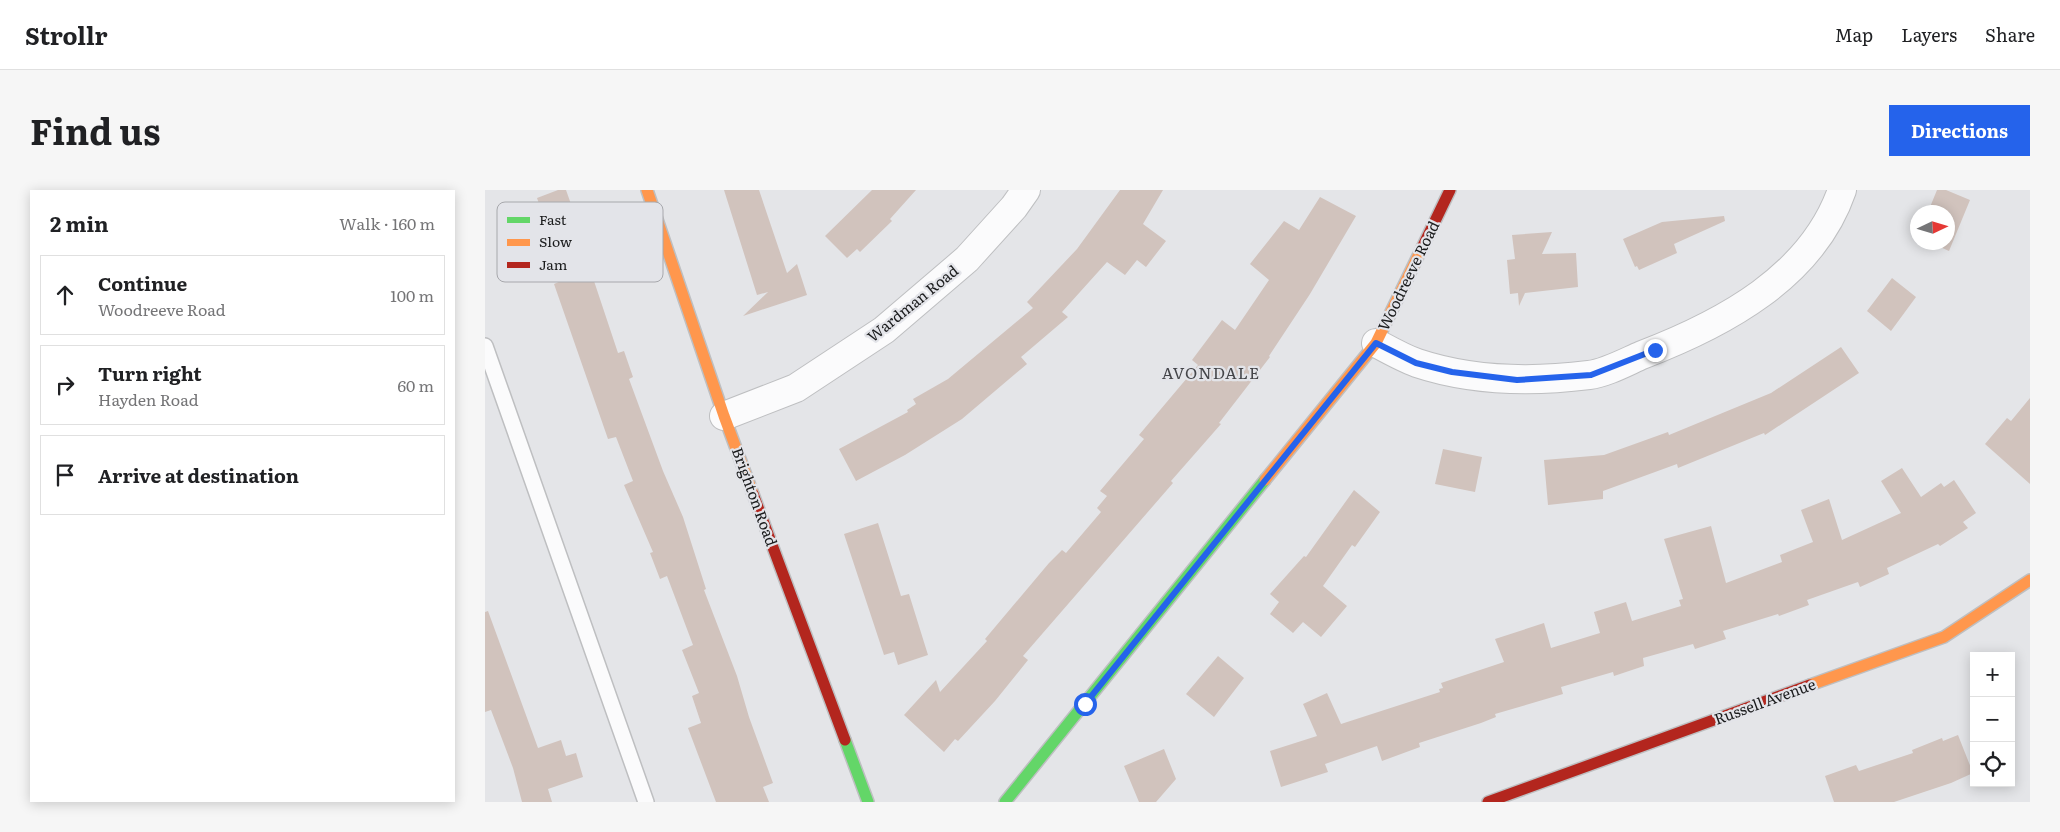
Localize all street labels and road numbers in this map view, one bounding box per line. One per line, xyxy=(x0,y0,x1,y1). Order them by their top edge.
street label: Woodreeve Road xyxy=(1371,217,1444,334)
street label: Wardman Road xyxy=(861,259,963,347)
street label: Brighton Road xyxy=(727,444,784,549)
street label: Russell Avenue xyxy=(1710,671,1819,730)

